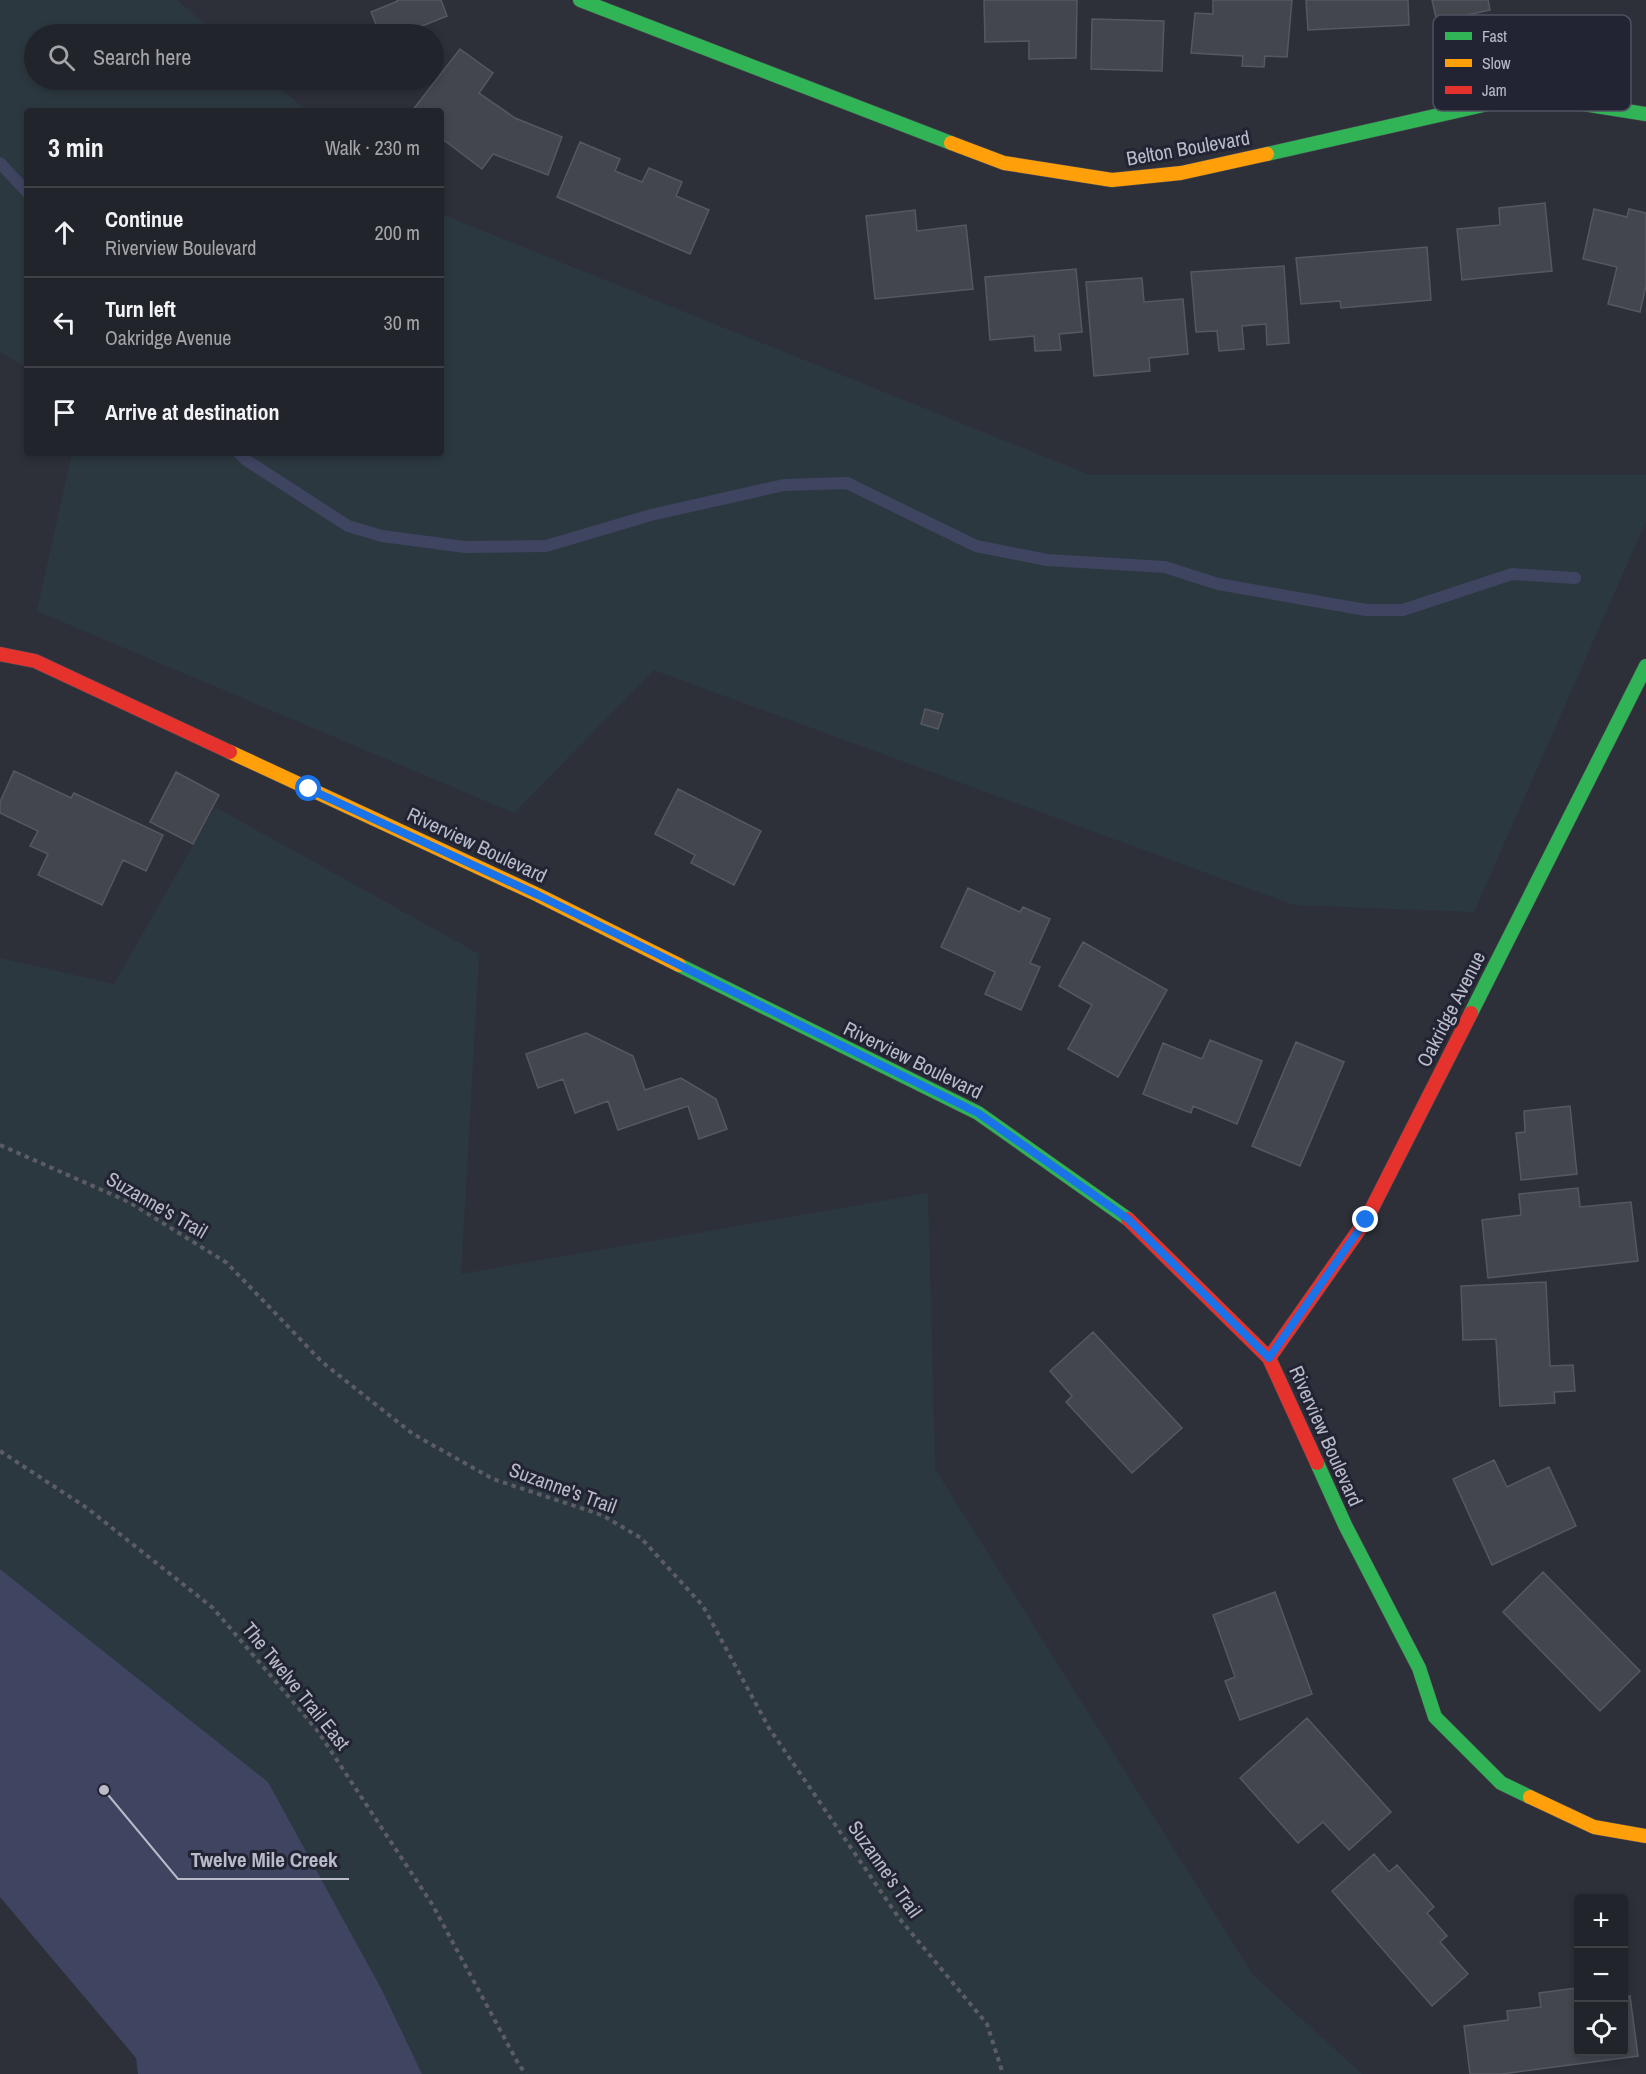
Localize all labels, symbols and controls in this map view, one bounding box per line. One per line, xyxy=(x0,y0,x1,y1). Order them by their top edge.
legend xyxy=(1433,15,1631,111)
search box xyxy=(24,24,444,90)
text: Fast xyxy=(1482,25,1507,47)
icon: search xyxy=(45,41,78,74)
text: Search here xyxy=(93,42,191,72)
text: Slow xyxy=(1482,52,1511,74)
text: Jam xyxy=(1482,79,1507,101)
street label: Belton Boulevard xyxy=(1124,123,1252,172)
text: 3 min xyxy=(48,130,104,165)
text: Walk · 230 m xyxy=(325,134,420,161)
text: Continue xyxy=(105,204,183,234)
icon: ahead xyxy=(48,216,81,249)
text: 200 m xyxy=(374,219,420,246)
text: Riverview Boulevard xyxy=(105,234,256,261)
text: Turn left xyxy=(105,294,176,324)
icon: left xyxy=(48,306,81,339)
text: 30 m xyxy=(384,309,420,336)
text: Oakridge Avenue xyxy=(105,324,231,351)
icon: arrive xyxy=(48,396,81,429)
text: Arrive at destination xyxy=(105,397,279,427)
route start xyxy=(295,775,321,801)
street label: Riverview Boulevard xyxy=(403,800,551,889)
street label: Oakridge Avenue xyxy=(1410,946,1491,1071)
street label: Riverview Boulevard xyxy=(839,1014,987,1105)
street label: Suzanne's Trail xyxy=(102,1165,213,1244)
route end xyxy=(1352,1206,1378,1232)
street label: Riverview Boulevard xyxy=(1283,1361,1370,1510)
street label: Suzanne's Trail xyxy=(506,1456,621,1519)
street label: The Twelve Trail East xyxy=(236,1616,357,1756)
street label: Suzanne's Trail xyxy=(842,1815,929,1923)
callout: Twelve Mile Creek xyxy=(178,1840,349,1879)
text: Twelve Mile Creek xyxy=(190,1845,338,1874)
map controls xyxy=(1574,1894,1628,2056)
button: + xyxy=(1574,1894,1628,1948)
button: − xyxy=(1574,1948,1628,2002)
button: locate xyxy=(1574,2002,1628,2056)

